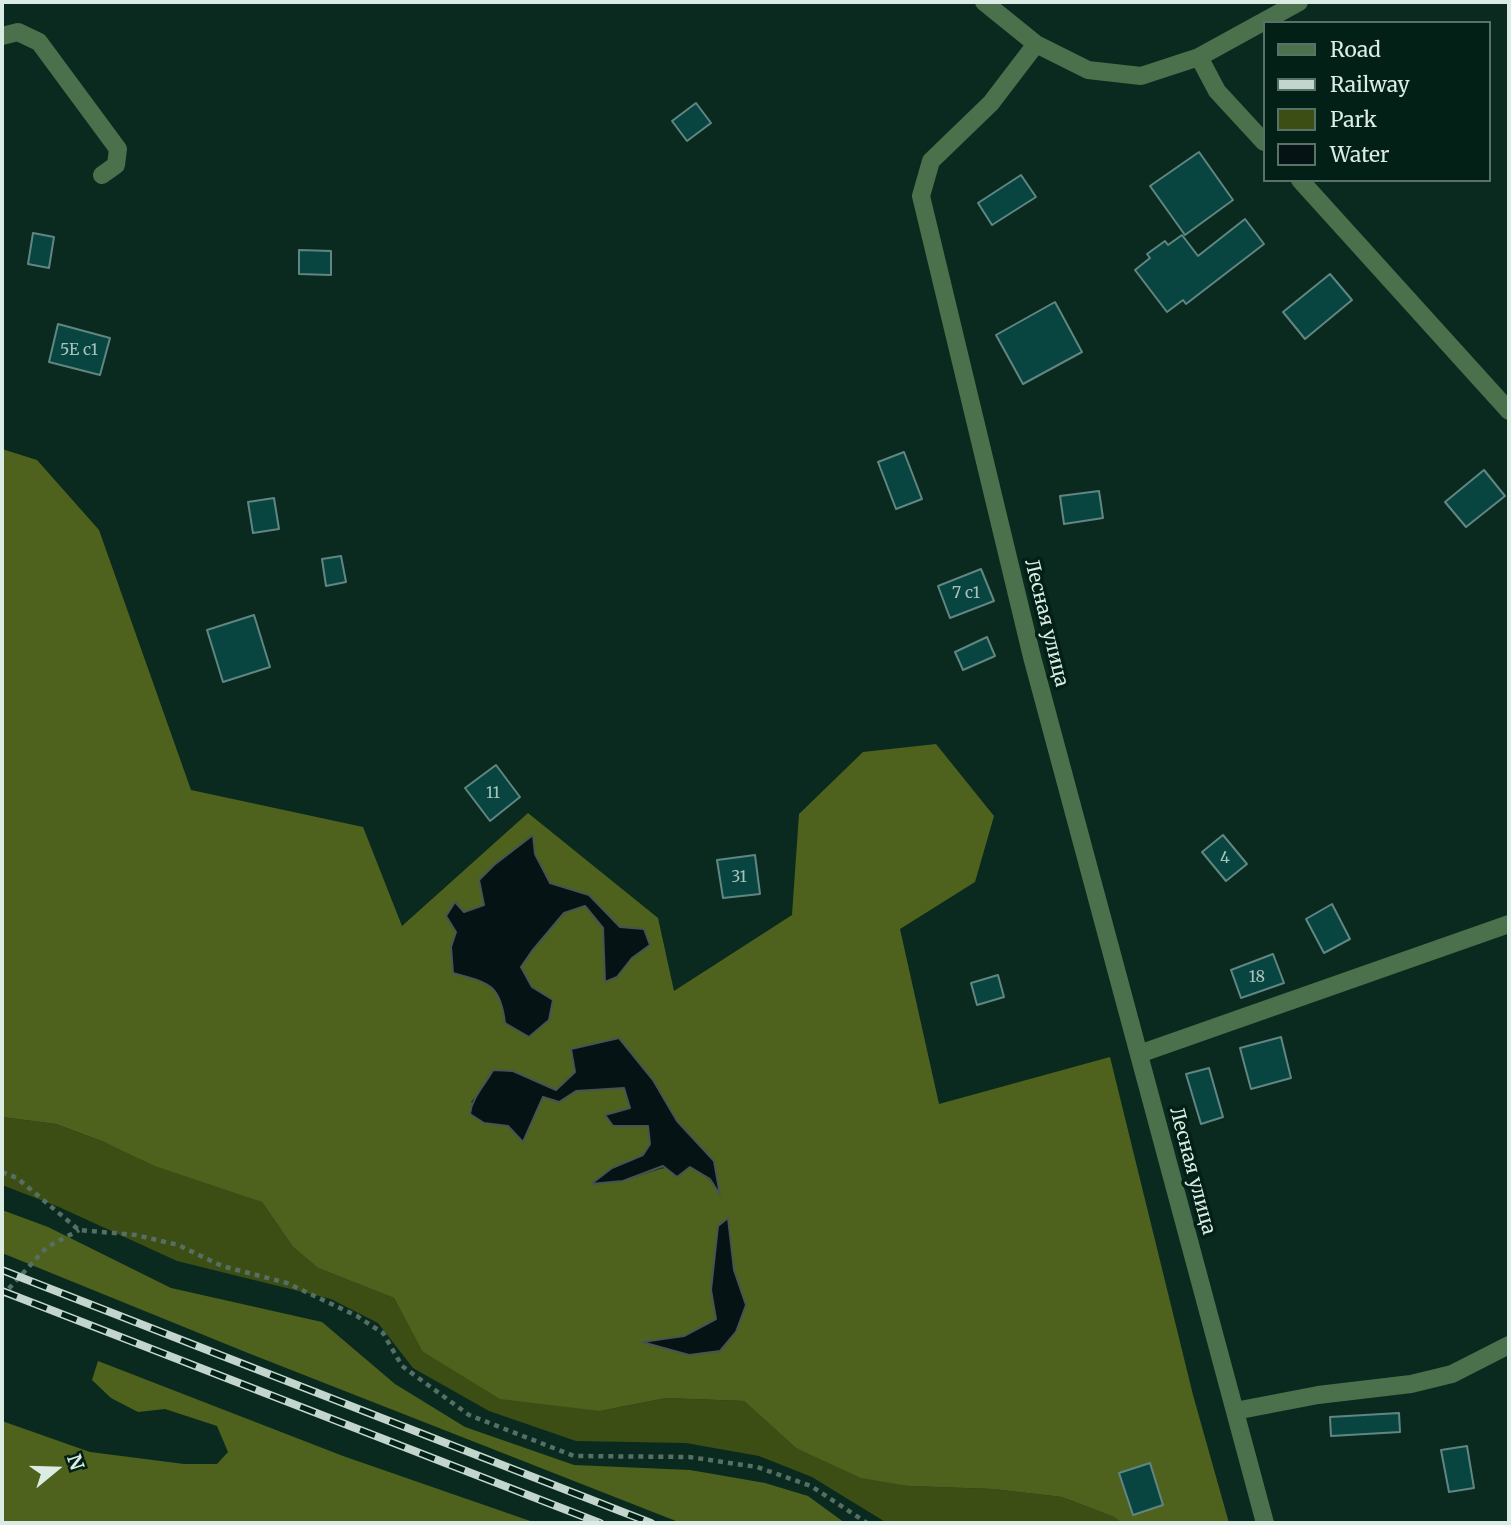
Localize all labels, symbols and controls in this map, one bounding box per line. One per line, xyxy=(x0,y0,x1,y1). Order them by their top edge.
legend xyxy=(1262,21,1490,182)
text: Road xyxy=(1330,36,1381,63)
text: Railway xyxy=(1330,71,1410,98)
text: Park xyxy=(1330,106,1377,133)
text: Water xyxy=(1330,141,1389,168)
house number: 5Е с1 xyxy=(60,340,98,360)
street label: Лесная улица xyxy=(1019,557,1073,689)
house number: 7 с1 xyxy=(952,583,980,603)
house number: 11 xyxy=(486,783,500,803)
house number: 4 xyxy=(1220,848,1230,868)
house number: 31 xyxy=(731,867,747,887)
house number: 18 xyxy=(1249,967,1265,987)
street label: Лесная улица xyxy=(1164,1105,1220,1237)
north arrow xyxy=(21,1434,91,1504)
text: N xyxy=(62,1451,90,1473)

